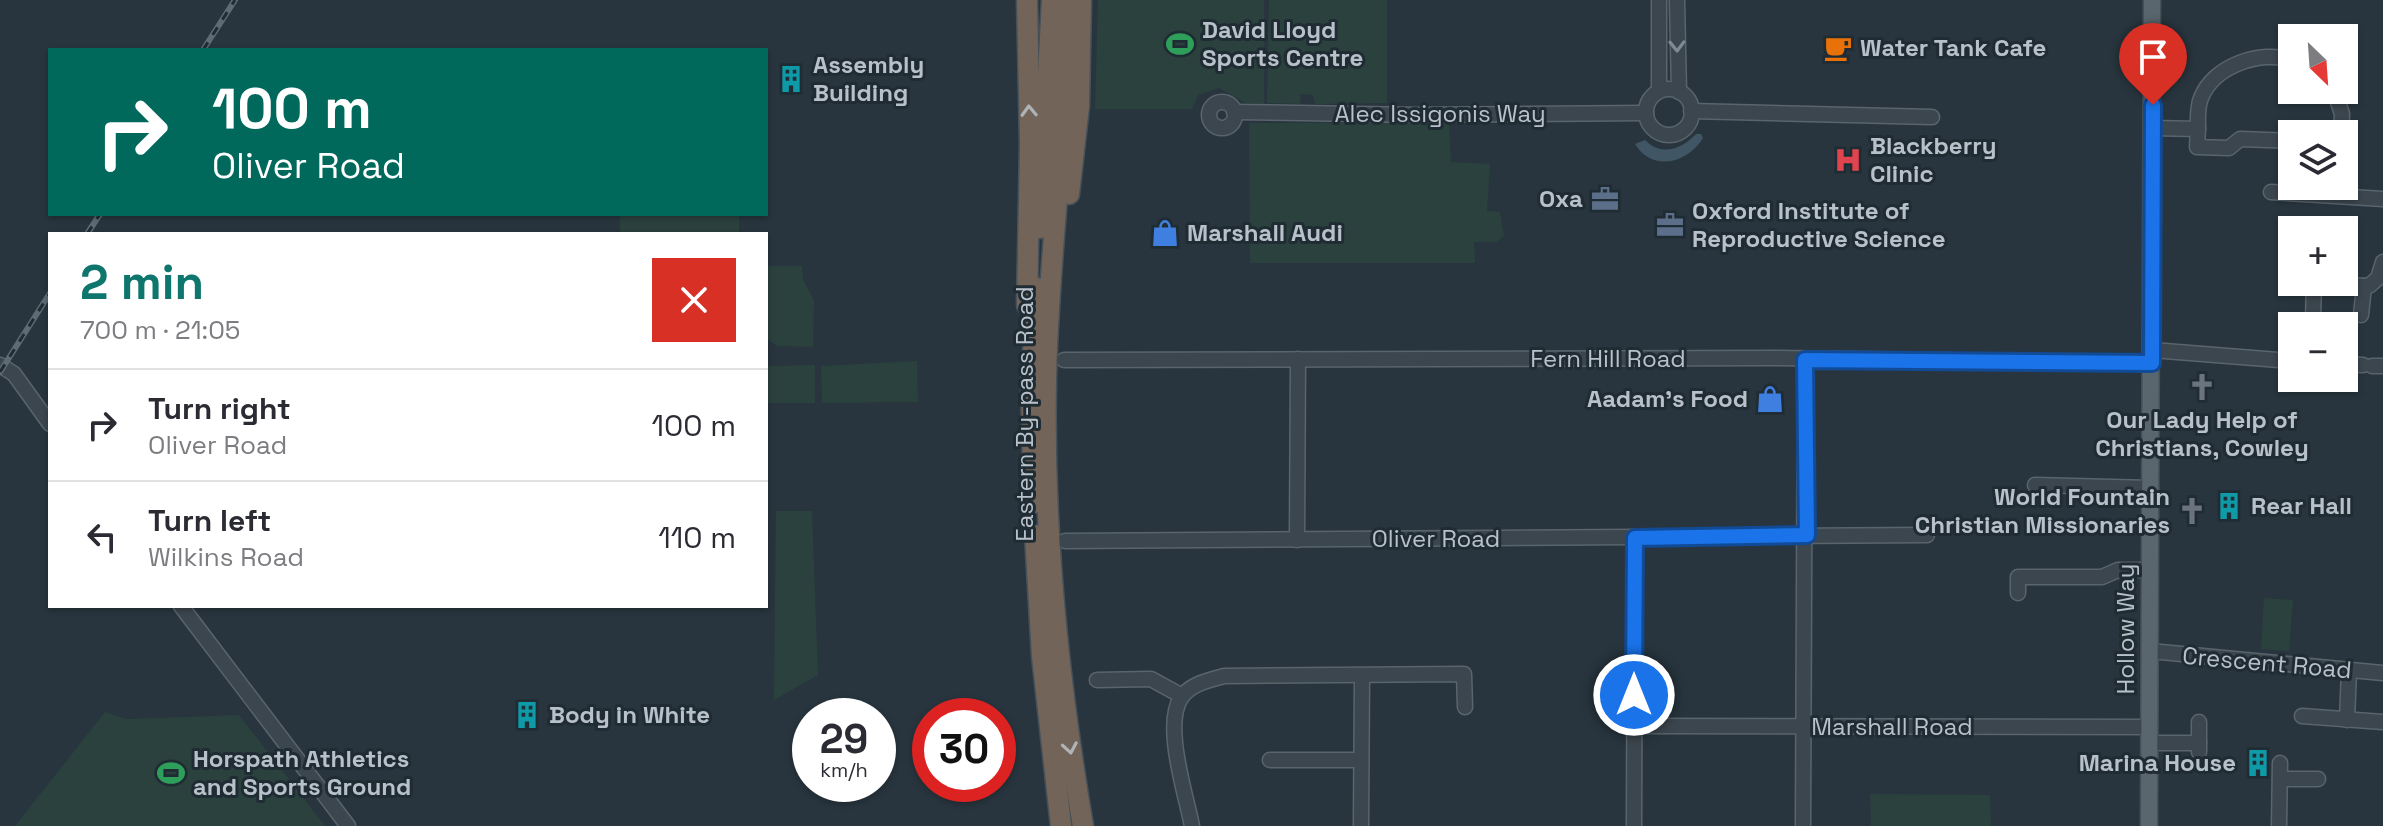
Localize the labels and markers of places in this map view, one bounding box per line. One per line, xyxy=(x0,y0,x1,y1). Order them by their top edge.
place label: David Lloyd Sports Centre xyxy=(1202,14,1363,73)
pin xyxy=(2119,23,2187,105)
sports icon: David Lloyd Sports Centre xyxy=(1165,29,1195,59)
place label: Water Tank Cafe xyxy=(1860,32,2046,63)
cafe icon: Water Tank Cafe xyxy=(1823,33,1853,63)
place label: Assembly Building xyxy=(813,49,924,108)
building icon: Assembly Building xyxy=(776,64,806,94)
place label: Blackberry Clinic xyxy=(1870,130,1997,189)
hospital icon: Blackberry Clinic xyxy=(1833,145,1863,175)
place label: Oxa xyxy=(1539,183,1583,214)
office icon: Oxa xyxy=(1590,184,1620,214)
place label: Oxford Institute of Reproductive Science xyxy=(1692,195,1946,254)
office icon: Oxford Institute of Reproductive Science xyxy=(1655,210,1685,240)
place label: Marshall Audi xyxy=(1187,217,1343,248)
shop icon: Marshall Audi xyxy=(1150,218,1180,248)
church icon: Our Lady Help of Christians, Cowley xyxy=(2187,372,2217,402)
place label: Aadam's Food xyxy=(1587,383,1748,414)
shop icon: Aadam's Food xyxy=(1755,384,1785,414)
place label: Our Lady Help of Christians, Cowley xyxy=(2095,404,2309,463)
place label: World Fountain Christian Missionaries xyxy=(1915,481,2170,540)
place label: Rear Hall xyxy=(2251,490,2352,521)
building icon: Rear Hall xyxy=(2214,491,2244,521)
church icon: World Fountain Christian Missionaries xyxy=(2177,496,2207,526)
place label: Body in White xyxy=(549,699,710,730)
building icon: Body in White xyxy=(512,700,542,730)
place label: Horspath Athletics and Sports Ground xyxy=(193,743,411,802)
place label: Marina House xyxy=(2079,747,2236,778)
building icon: Marina House xyxy=(2243,748,2273,778)
sports icon: Horspath Athletics and Sports Ground xyxy=(156,758,186,788)

